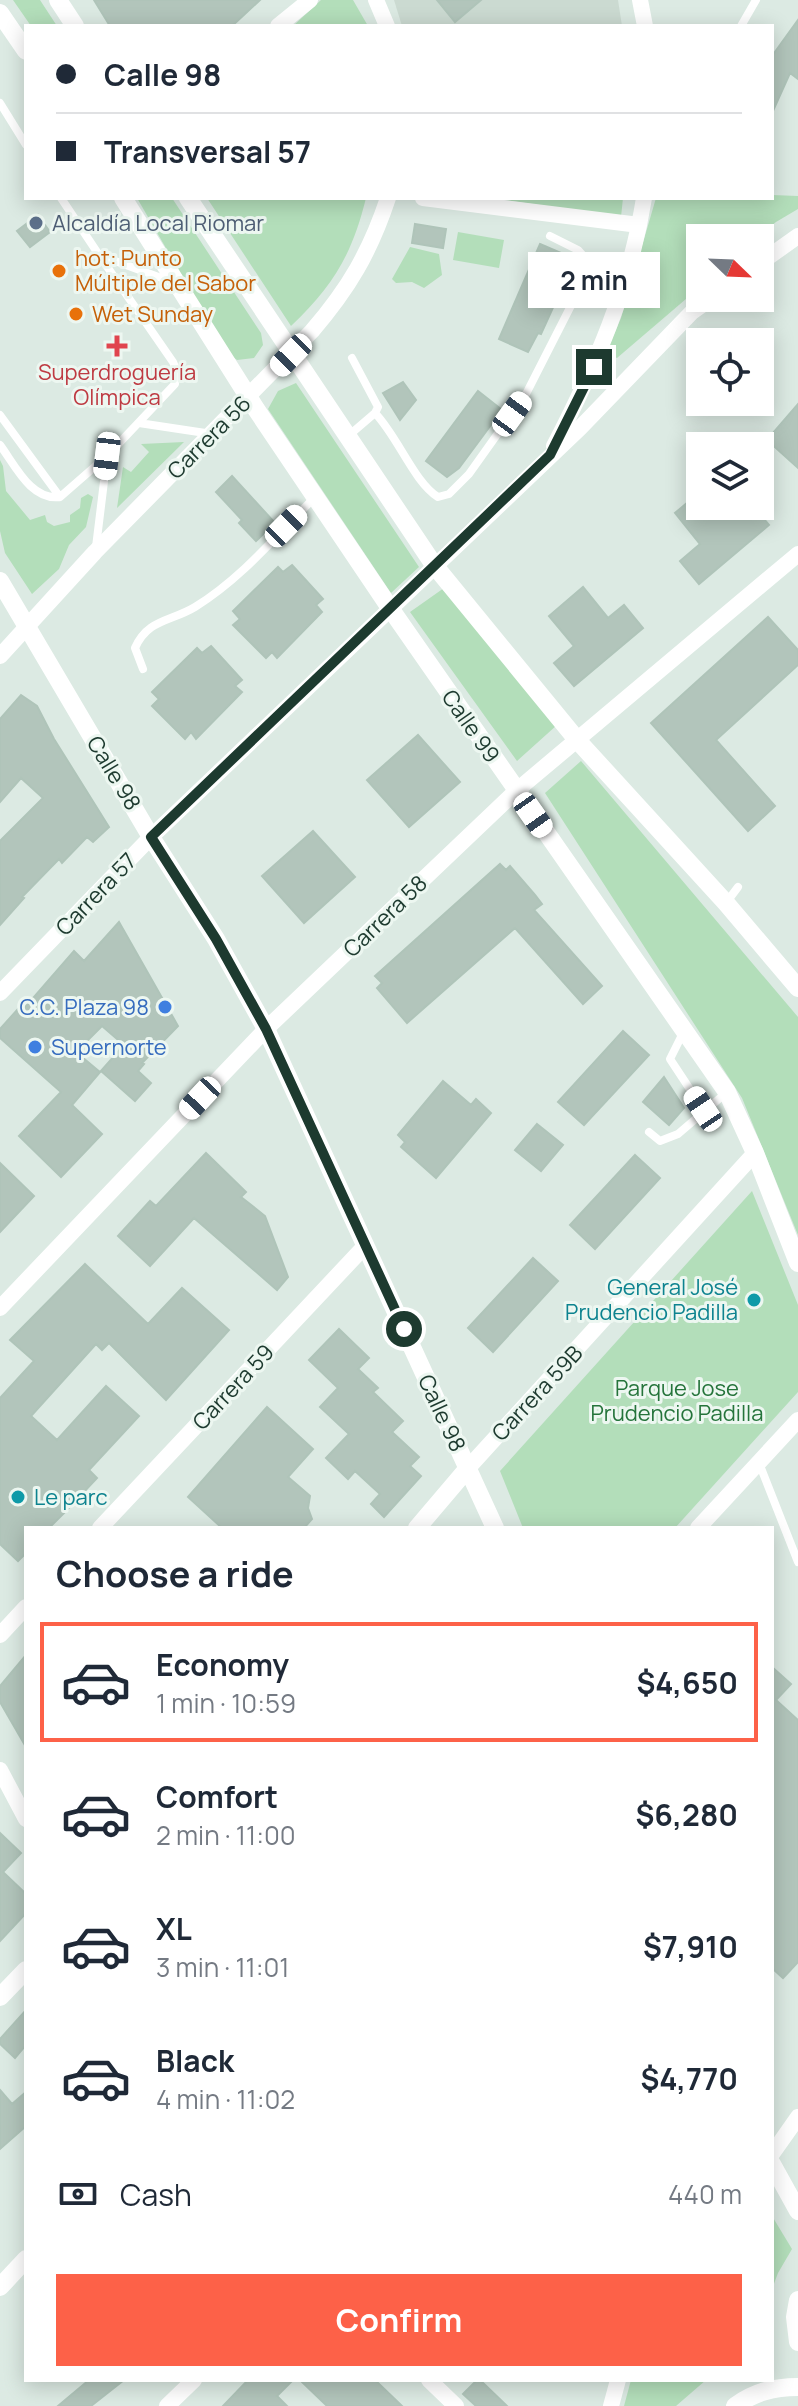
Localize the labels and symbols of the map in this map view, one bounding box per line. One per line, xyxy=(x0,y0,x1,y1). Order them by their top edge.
place label: Alcaldía Local Riomar xyxy=(52,208,264,238)
marker: Alcaldía Local Riomar xyxy=(27,214,45,232)
north arrow xyxy=(686,224,774,312)
place label: hot: Punto Múltiple del Sabor xyxy=(75,243,256,298)
callout: 2 min xyxy=(528,251,660,307)
marker: hot: Punto Múltiple del Sabor xyxy=(50,262,68,280)
place label: Wet Sunday xyxy=(92,299,214,329)
marker: Wet Sunday xyxy=(67,305,85,323)
car xyxy=(266,329,316,381)
marker: Superdroguería Olímpica xyxy=(108,337,126,355)
route end xyxy=(576,349,612,385)
place label: Superdroguería Olímpica xyxy=(38,357,196,412)
car xyxy=(488,388,536,440)
street label: Carrera 56 xyxy=(161,389,257,485)
car xyxy=(92,431,122,481)
car xyxy=(261,501,311,551)
street label: Calle 99 xyxy=(435,683,507,769)
street label: Calle 98 xyxy=(80,730,148,816)
car xyxy=(509,788,557,842)
street label: Carrera 57 xyxy=(49,846,143,942)
street label: Carrera 58 xyxy=(336,868,434,964)
place label: C.C. Plaza 98 xyxy=(19,992,149,1022)
marker: C.C. Plaza 98 xyxy=(156,998,174,1016)
place label: Supernorte xyxy=(51,1032,167,1062)
marker: Supernorte xyxy=(26,1038,44,1056)
car xyxy=(175,1072,225,1124)
car xyxy=(680,1082,726,1136)
place label: General José Prudencio Padilla xyxy=(565,1272,738,1327)
marker: General José Prudencio Padilla xyxy=(745,1291,763,1309)
route start xyxy=(386,1311,422,1347)
street label: Carrera 59 xyxy=(186,1338,280,1436)
street label: Carrera 59B xyxy=(485,1339,589,1447)
street label: Calle 98 xyxy=(411,1370,473,1456)
park label: Parque Jose Prudencio Padilla xyxy=(591,1373,763,1428)
place label: Le parc xyxy=(34,1482,108,1512)
marker: Le parc xyxy=(9,1488,27,1506)

